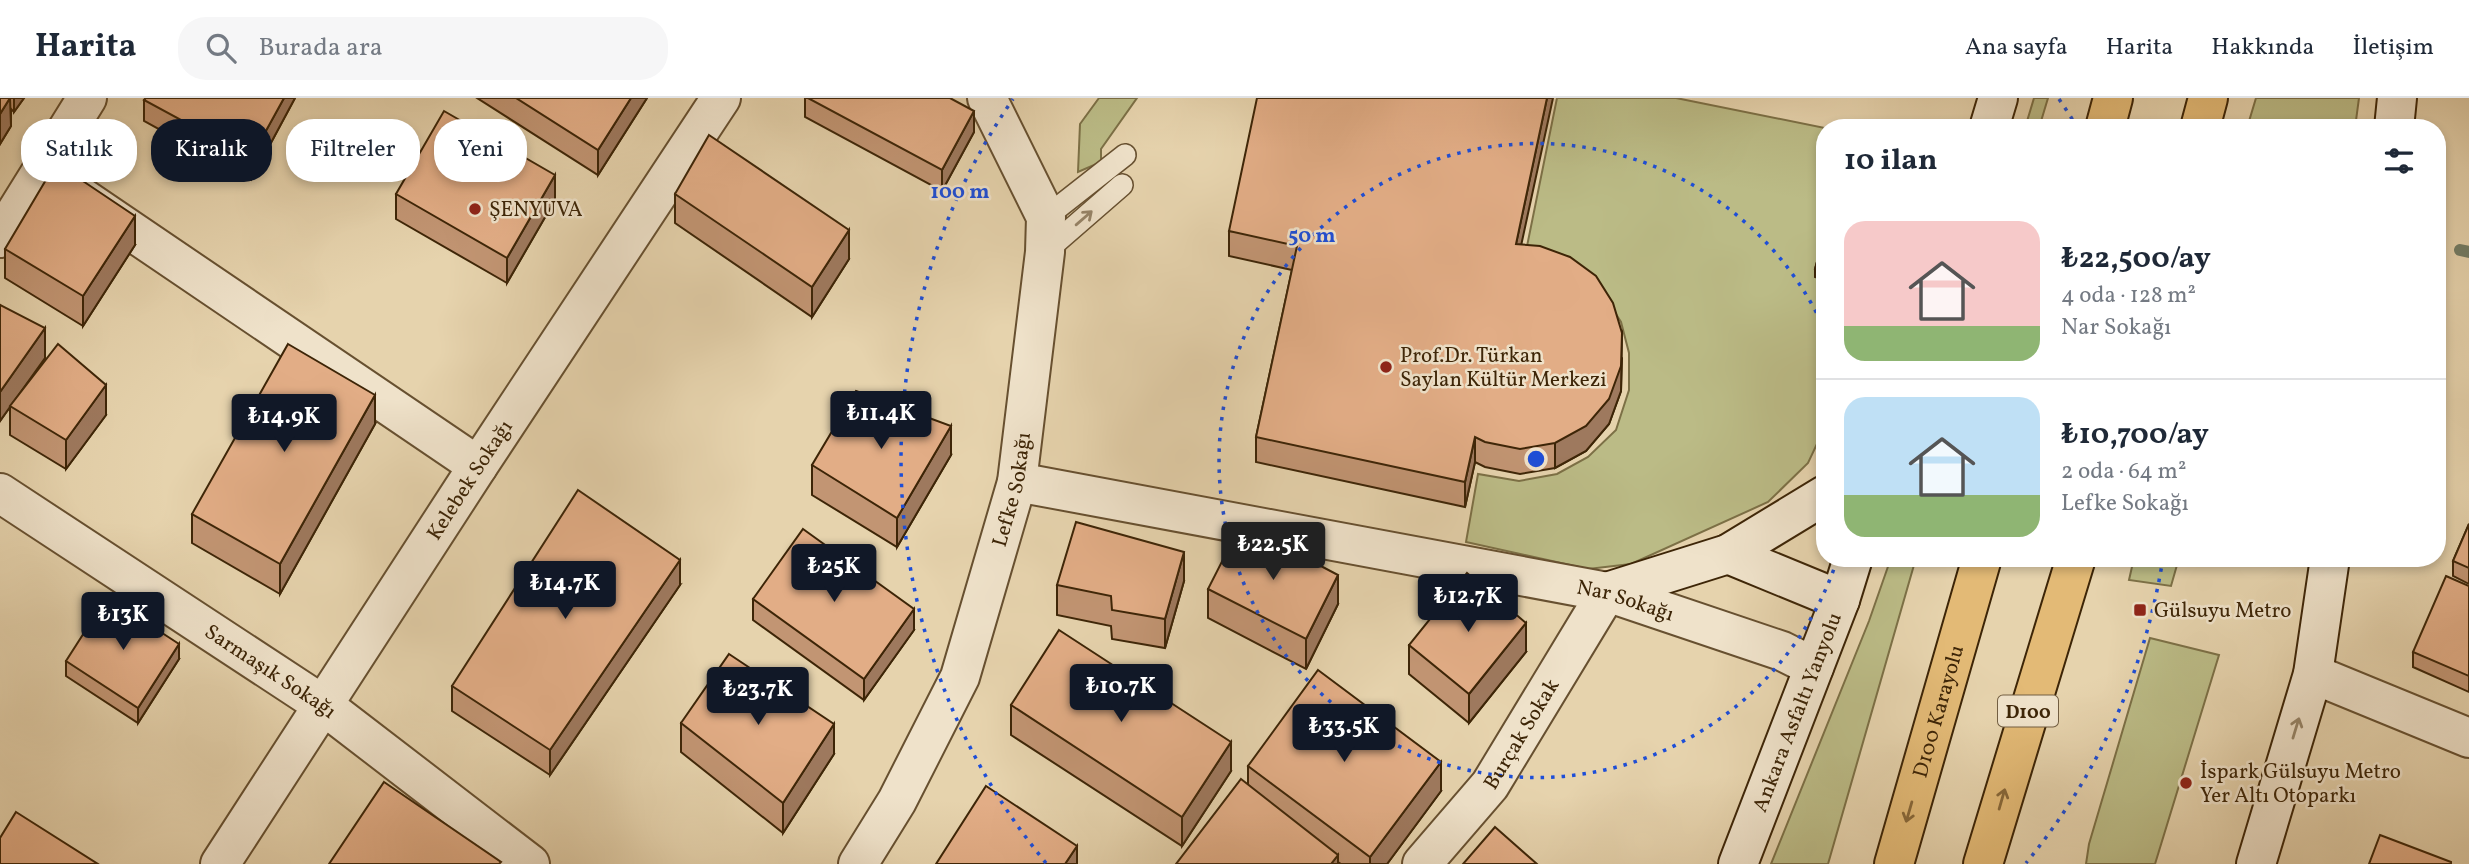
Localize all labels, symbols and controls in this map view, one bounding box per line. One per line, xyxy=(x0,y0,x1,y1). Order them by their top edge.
search box xyxy=(178,17,668,80)
text: Harita xyxy=(35,25,136,71)
icon: search xyxy=(202,29,240,67)
text: Burada ara xyxy=(258,30,383,66)
text: Ana sayfa xyxy=(1965,31,2068,65)
text: Harita xyxy=(2106,31,2173,65)
text: Hakkında xyxy=(2211,31,2315,65)
text: İletişim xyxy=(2353,31,2434,65)
chip: Satılık xyxy=(21,119,137,182)
chip: Kiralık xyxy=(151,119,272,182)
chip: Filtreler xyxy=(286,119,420,182)
chip: Yeni xyxy=(434,119,527,182)
text: 10 ilan xyxy=(1844,140,1937,182)
icon: filters xyxy=(2380,142,2418,180)
text: 100 m xyxy=(930,178,990,207)
place label: ŞENYUVA xyxy=(489,196,583,225)
marker: ŞENYUVA xyxy=(467,201,483,217)
one-way arrow xyxy=(1074,210,1092,226)
text: 50 m xyxy=(1288,222,1336,251)
text: ₺22,500/ay xyxy=(2061,238,2211,280)
icon: home xyxy=(1900,249,1984,333)
text: 4 oda · 128 m² xyxy=(2061,280,2196,312)
text: Nar Sokağı xyxy=(2061,312,2171,344)
place label: Prof.Dr. Türkan Saylan Kültür Merkezi xyxy=(1400,342,1607,395)
marker: Prof.Dr. Türkan Saylan Kültür Merkezi xyxy=(1378,359,1394,375)
pin: ₺11.4K xyxy=(824,392,938,451)
pin: ₺14.9K xyxy=(227,394,341,454)
text: ₺11.4K xyxy=(846,398,916,430)
text: ₺14.9K xyxy=(248,401,320,433)
text: ₺10,700/ay xyxy=(2061,414,2209,456)
street label: Kelebek Sokağı xyxy=(421,415,520,546)
icon: home xyxy=(1900,425,1984,509)
street label: Lefke Sokağı xyxy=(986,431,1039,551)
centre of rings xyxy=(1524,447,1548,471)
text: 2 oda · 64 m² xyxy=(2061,456,2186,488)
text: Lefke Sokağı xyxy=(2061,488,2189,520)
pin: ₺22.5K xyxy=(1216,522,1330,582)
text: ₺22.5K xyxy=(1237,529,1309,561)
pin: ₺25K xyxy=(793,545,875,604)
text: ₺25K xyxy=(807,551,861,583)
pin: ₺14.7K xyxy=(508,561,622,621)
text: ₺14.7K xyxy=(530,568,600,600)
pin: ₺12.7K xyxy=(1411,574,1525,634)
street label: Nar Sokağı xyxy=(1574,574,1678,630)
text: ₺12.7K xyxy=(1434,581,1502,613)
pin: ₺13K xyxy=(82,592,164,652)
place label: Gülsuyu Metro xyxy=(2154,597,2292,626)
text: ₺13K xyxy=(97,599,149,631)
marker: Gülsuyu Metro xyxy=(2132,602,2148,618)
street label: Ankara Asfaltı Yanyolu xyxy=(1746,608,1850,817)
street label: Sarmaşık Sokağı xyxy=(198,618,342,726)
street label: D100 Karayolu xyxy=(1907,642,1972,781)
pin: ₺10.7K xyxy=(1064,664,1178,724)
pin: ₺23.7K xyxy=(701,668,815,727)
text: ₺10.7K xyxy=(1086,671,1156,703)
street label: Burçak Sokak xyxy=(1477,673,1567,796)
text: ₺23.7K xyxy=(723,674,793,706)
road number: D100 xyxy=(1998,696,2058,726)
pin: ₺33.5K xyxy=(1287,704,1401,764)
text: ₺33.5K xyxy=(1308,711,1380,743)
one-way arrow xyxy=(2291,717,2304,739)
place label: İspark Gülsuyu Metro Yer Altı Otoparkı xyxy=(2200,758,2401,811)
marker: İspark Gülsuyu Metro Yer Altı Otoparkı xyxy=(2178,775,2194,791)
one-way arrow xyxy=(1997,788,2010,810)
one-way arrow xyxy=(1902,801,1915,823)

